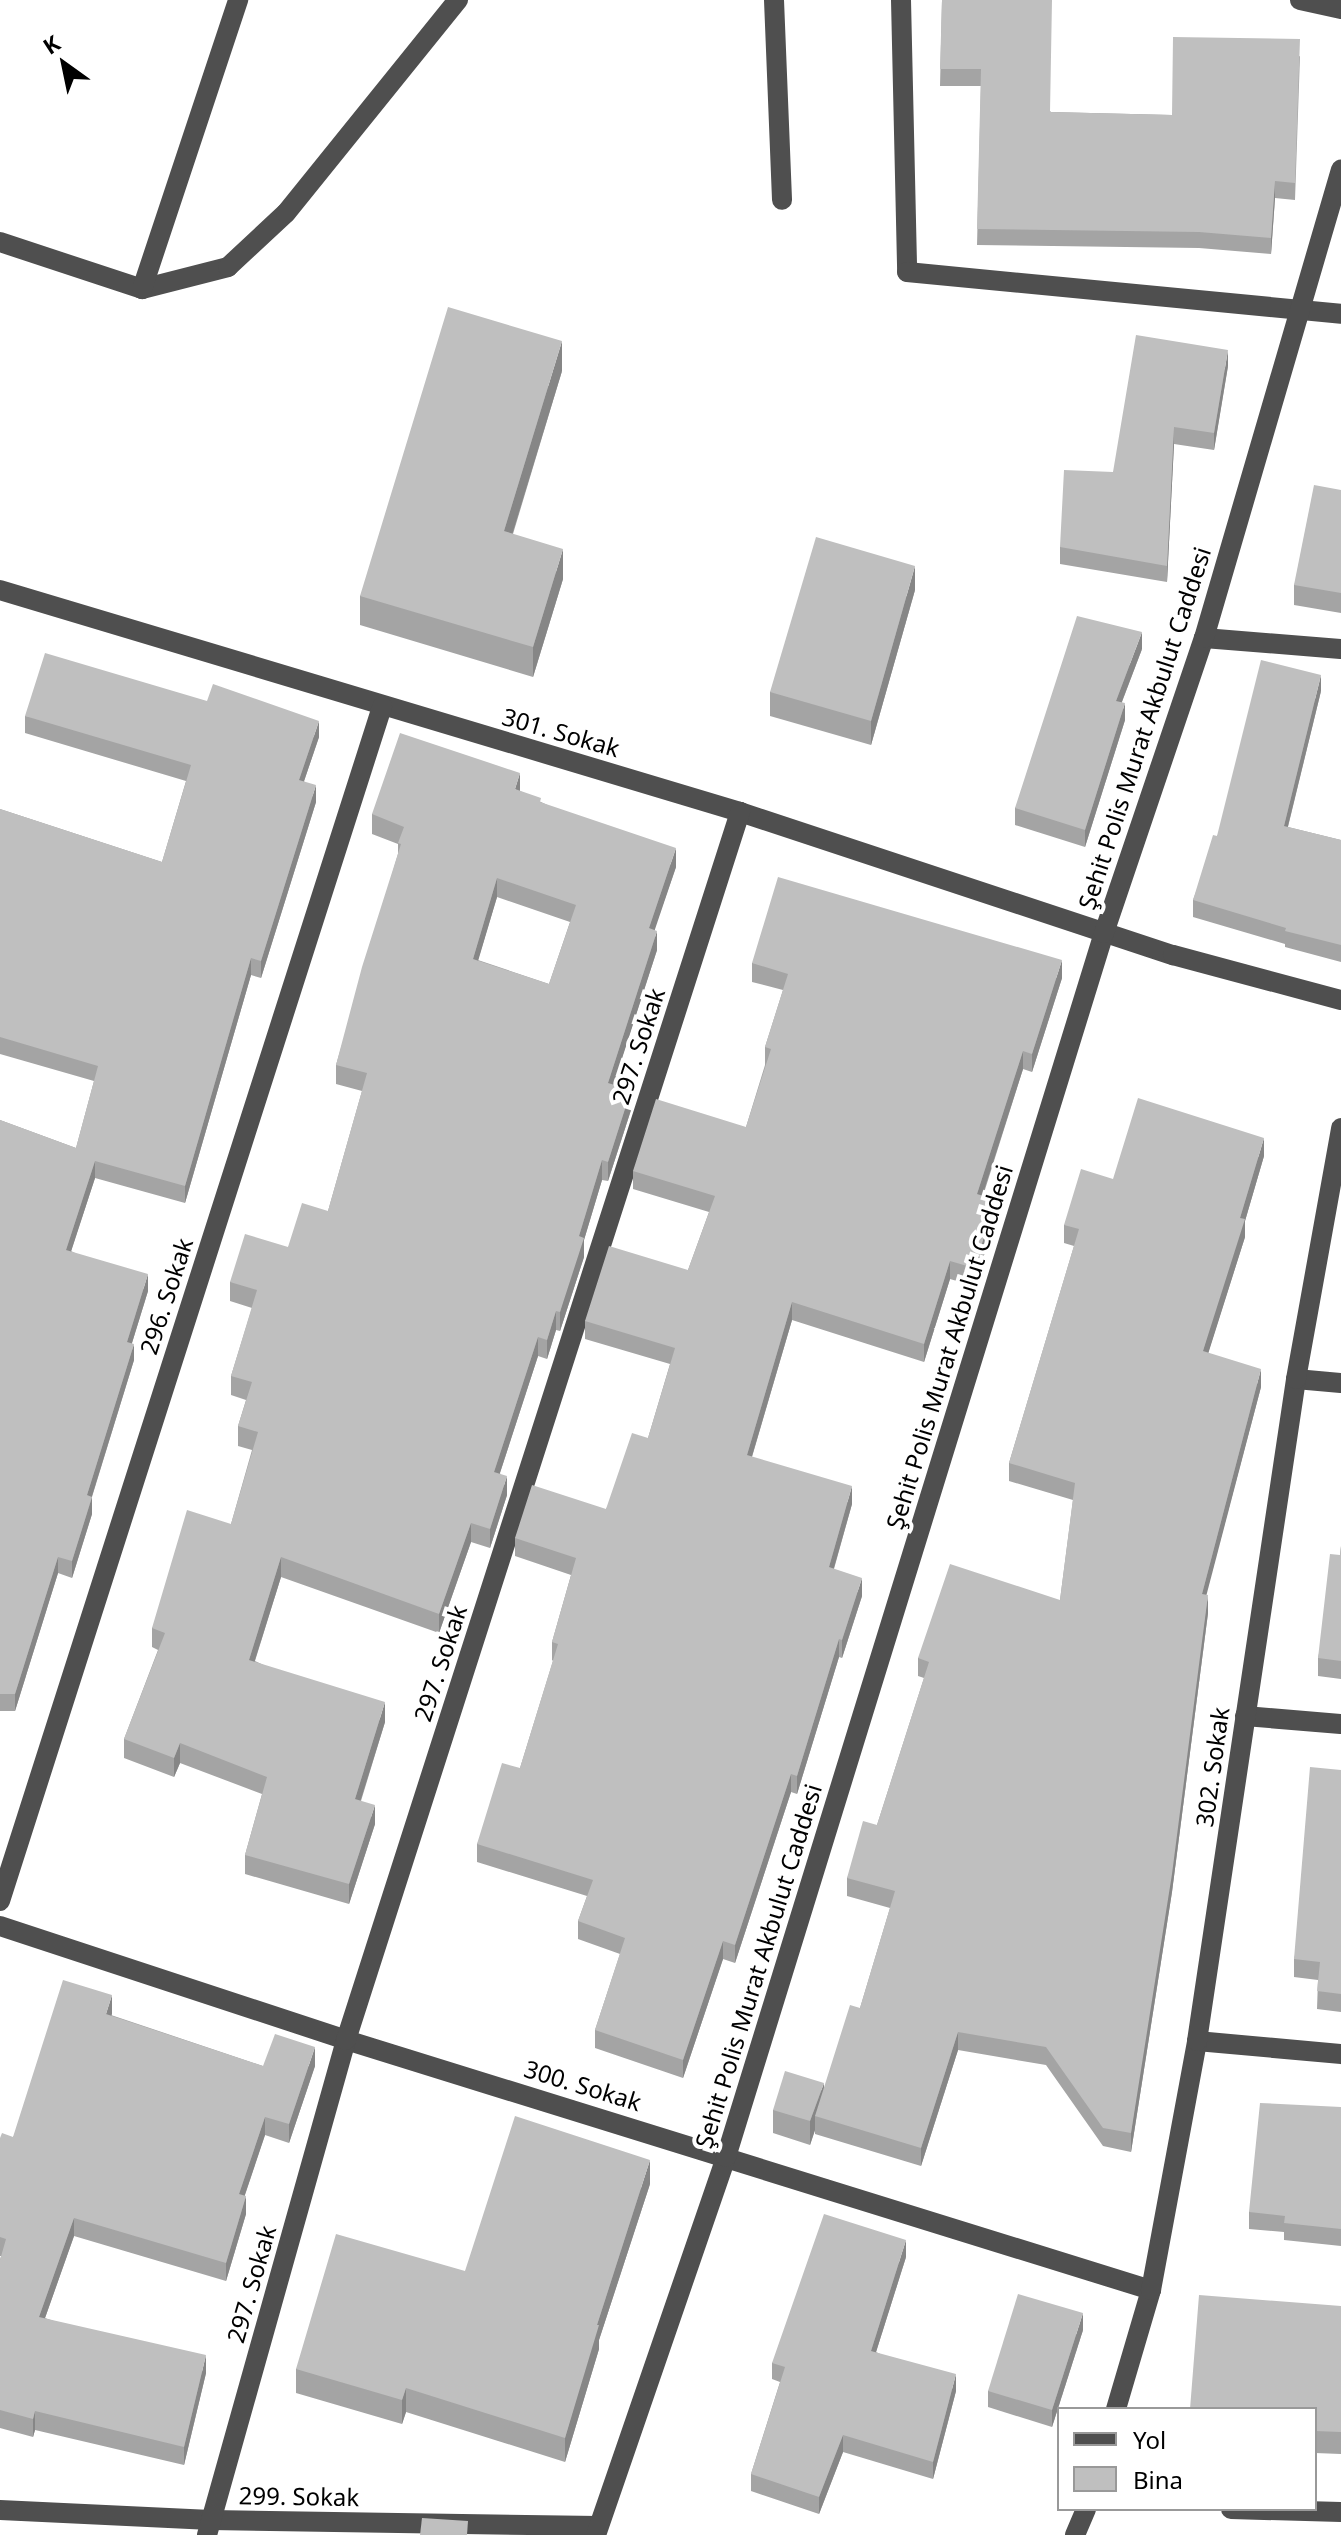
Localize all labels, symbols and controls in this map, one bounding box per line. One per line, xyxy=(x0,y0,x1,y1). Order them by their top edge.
north arrow xyxy=(24,24,104,104)
text: K xyxy=(37,27,65,60)
street label: Şehit Polis Murat Akbulut Caddesi xyxy=(1072,543,1216,913)
street label: 301. Sokak xyxy=(499,702,623,762)
street label: 297. Sokak xyxy=(606,984,670,1108)
street label: Şehit Polis Murat Akbulut Caddesi xyxy=(880,1161,1018,1533)
street label: 296. Sokak xyxy=(134,1234,198,1358)
street label: 297. Sokak xyxy=(408,1601,472,1725)
street label: 302. Sokak xyxy=(1189,1705,1235,1829)
street label: Şehit Polis Murat Akbulut Caddesi xyxy=(689,1780,827,2152)
street label: 300. Sokak xyxy=(521,2054,645,2116)
street label: 297. Sokak xyxy=(221,2222,281,2346)
legend xyxy=(1057,2407,1317,2511)
text: Yol xyxy=(1133,2423,1166,2456)
text: Bina xyxy=(1133,2463,1183,2496)
street label: 299. Sokak xyxy=(238,2481,360,2511)

